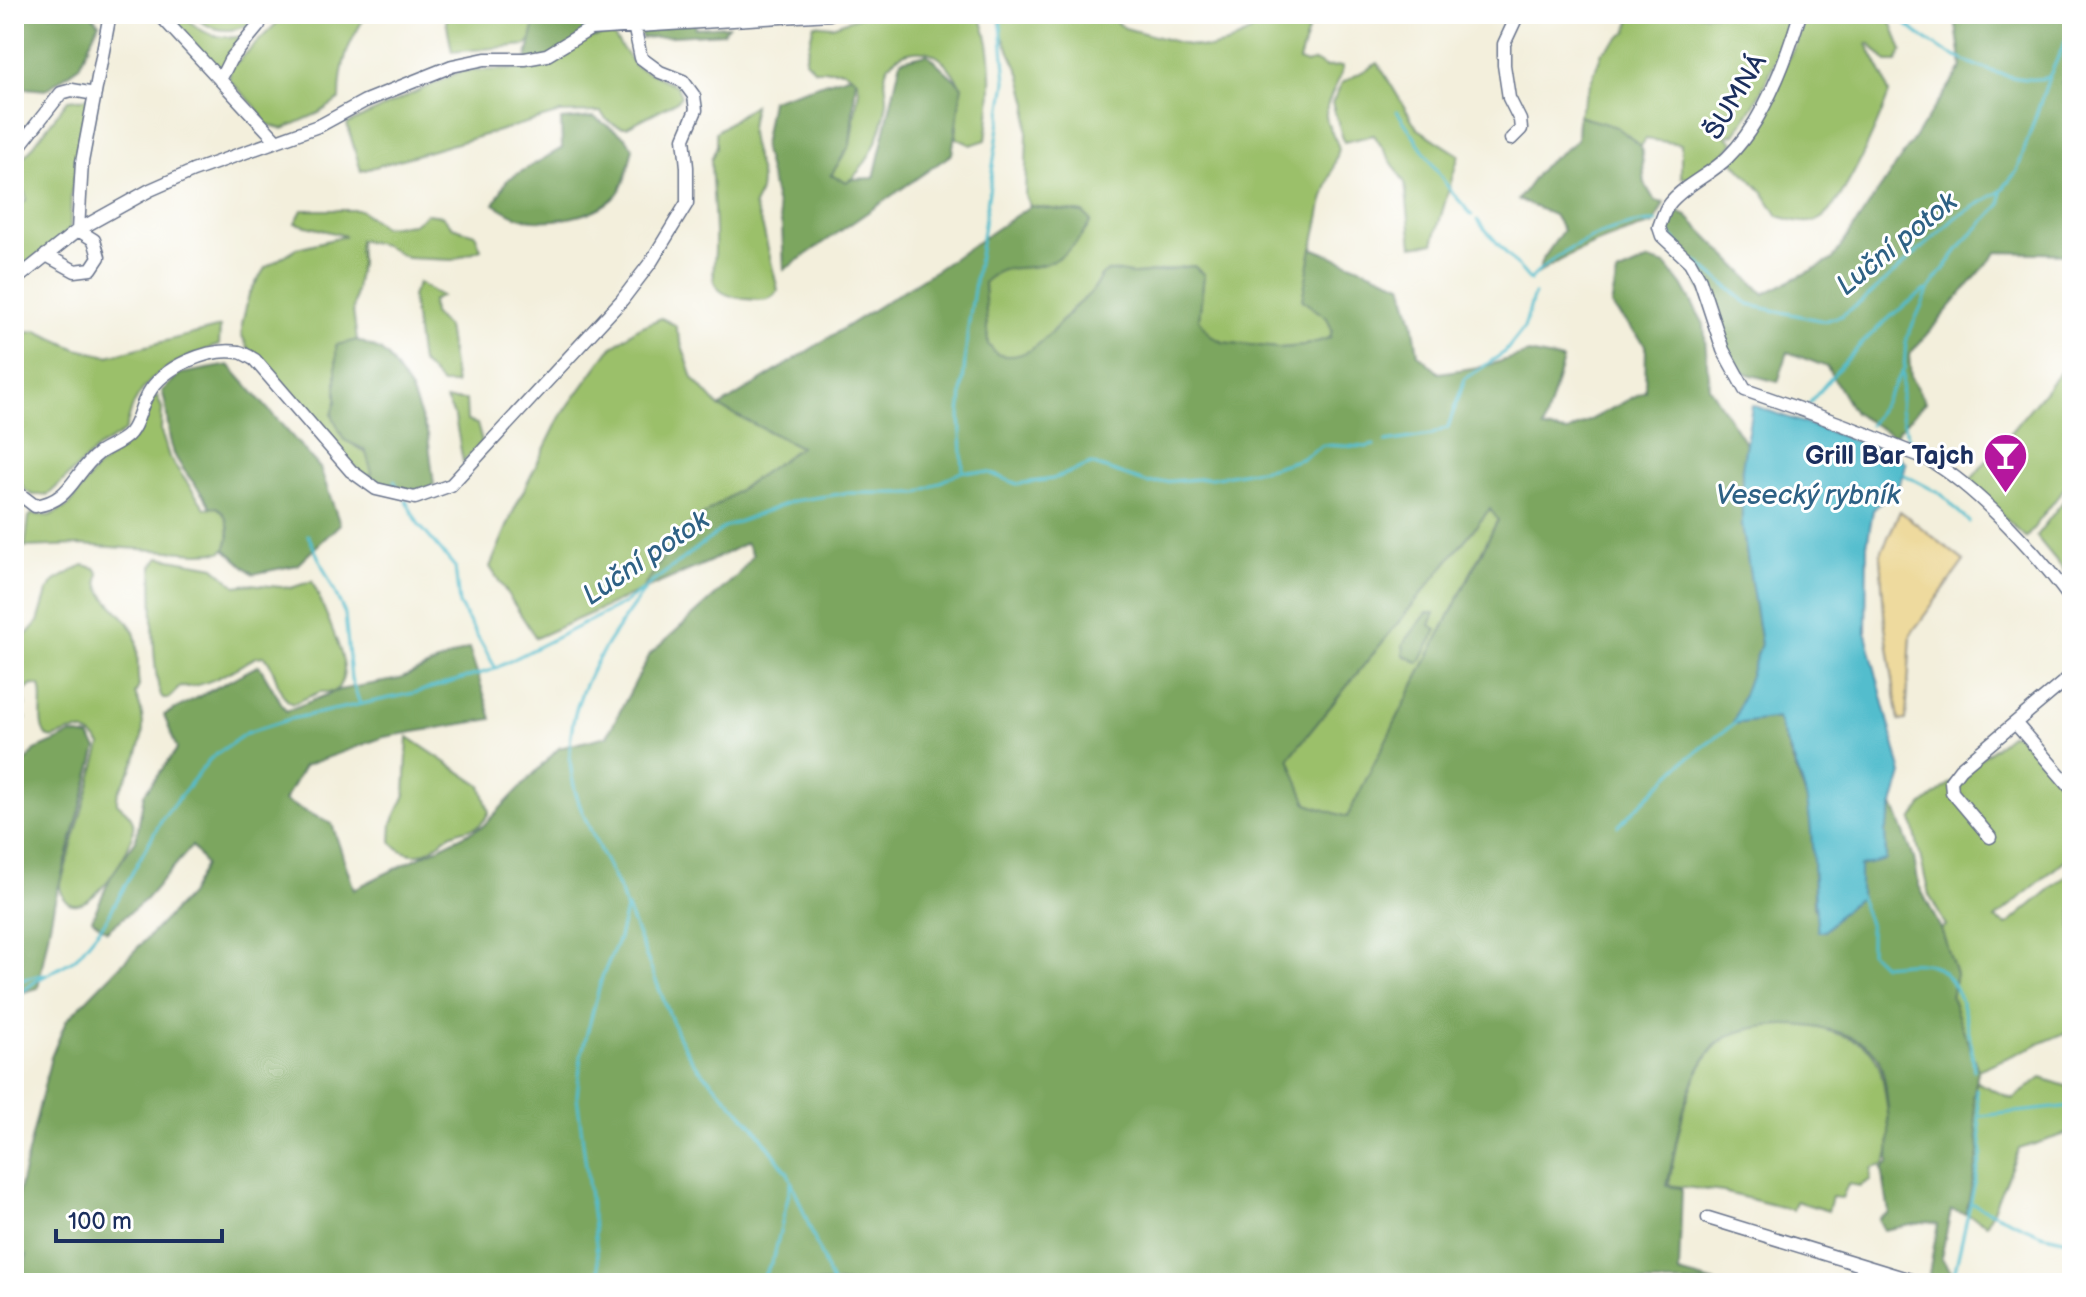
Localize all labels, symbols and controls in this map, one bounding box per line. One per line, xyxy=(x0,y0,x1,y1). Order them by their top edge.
street label: ŠUMNÁ xyxy=(1697,47,1774,145)
water label: Luční potok xyxy=(1830,185,1965,303)
bar icon: Grill Bar Tajch xyxy=(1981,432,2029,495)
place label: Grill Bar Tajch xyxy=(1805,441,1974,472)
water label: Vesecký rybník xyxy=(1716,479,1902,512)
water label: Luční potok xyxy=(576,503,717,612)
scale bar xyxy=(56,1193,222,1243)
text: 100 m xyxy=(68,1207,132,1236)

